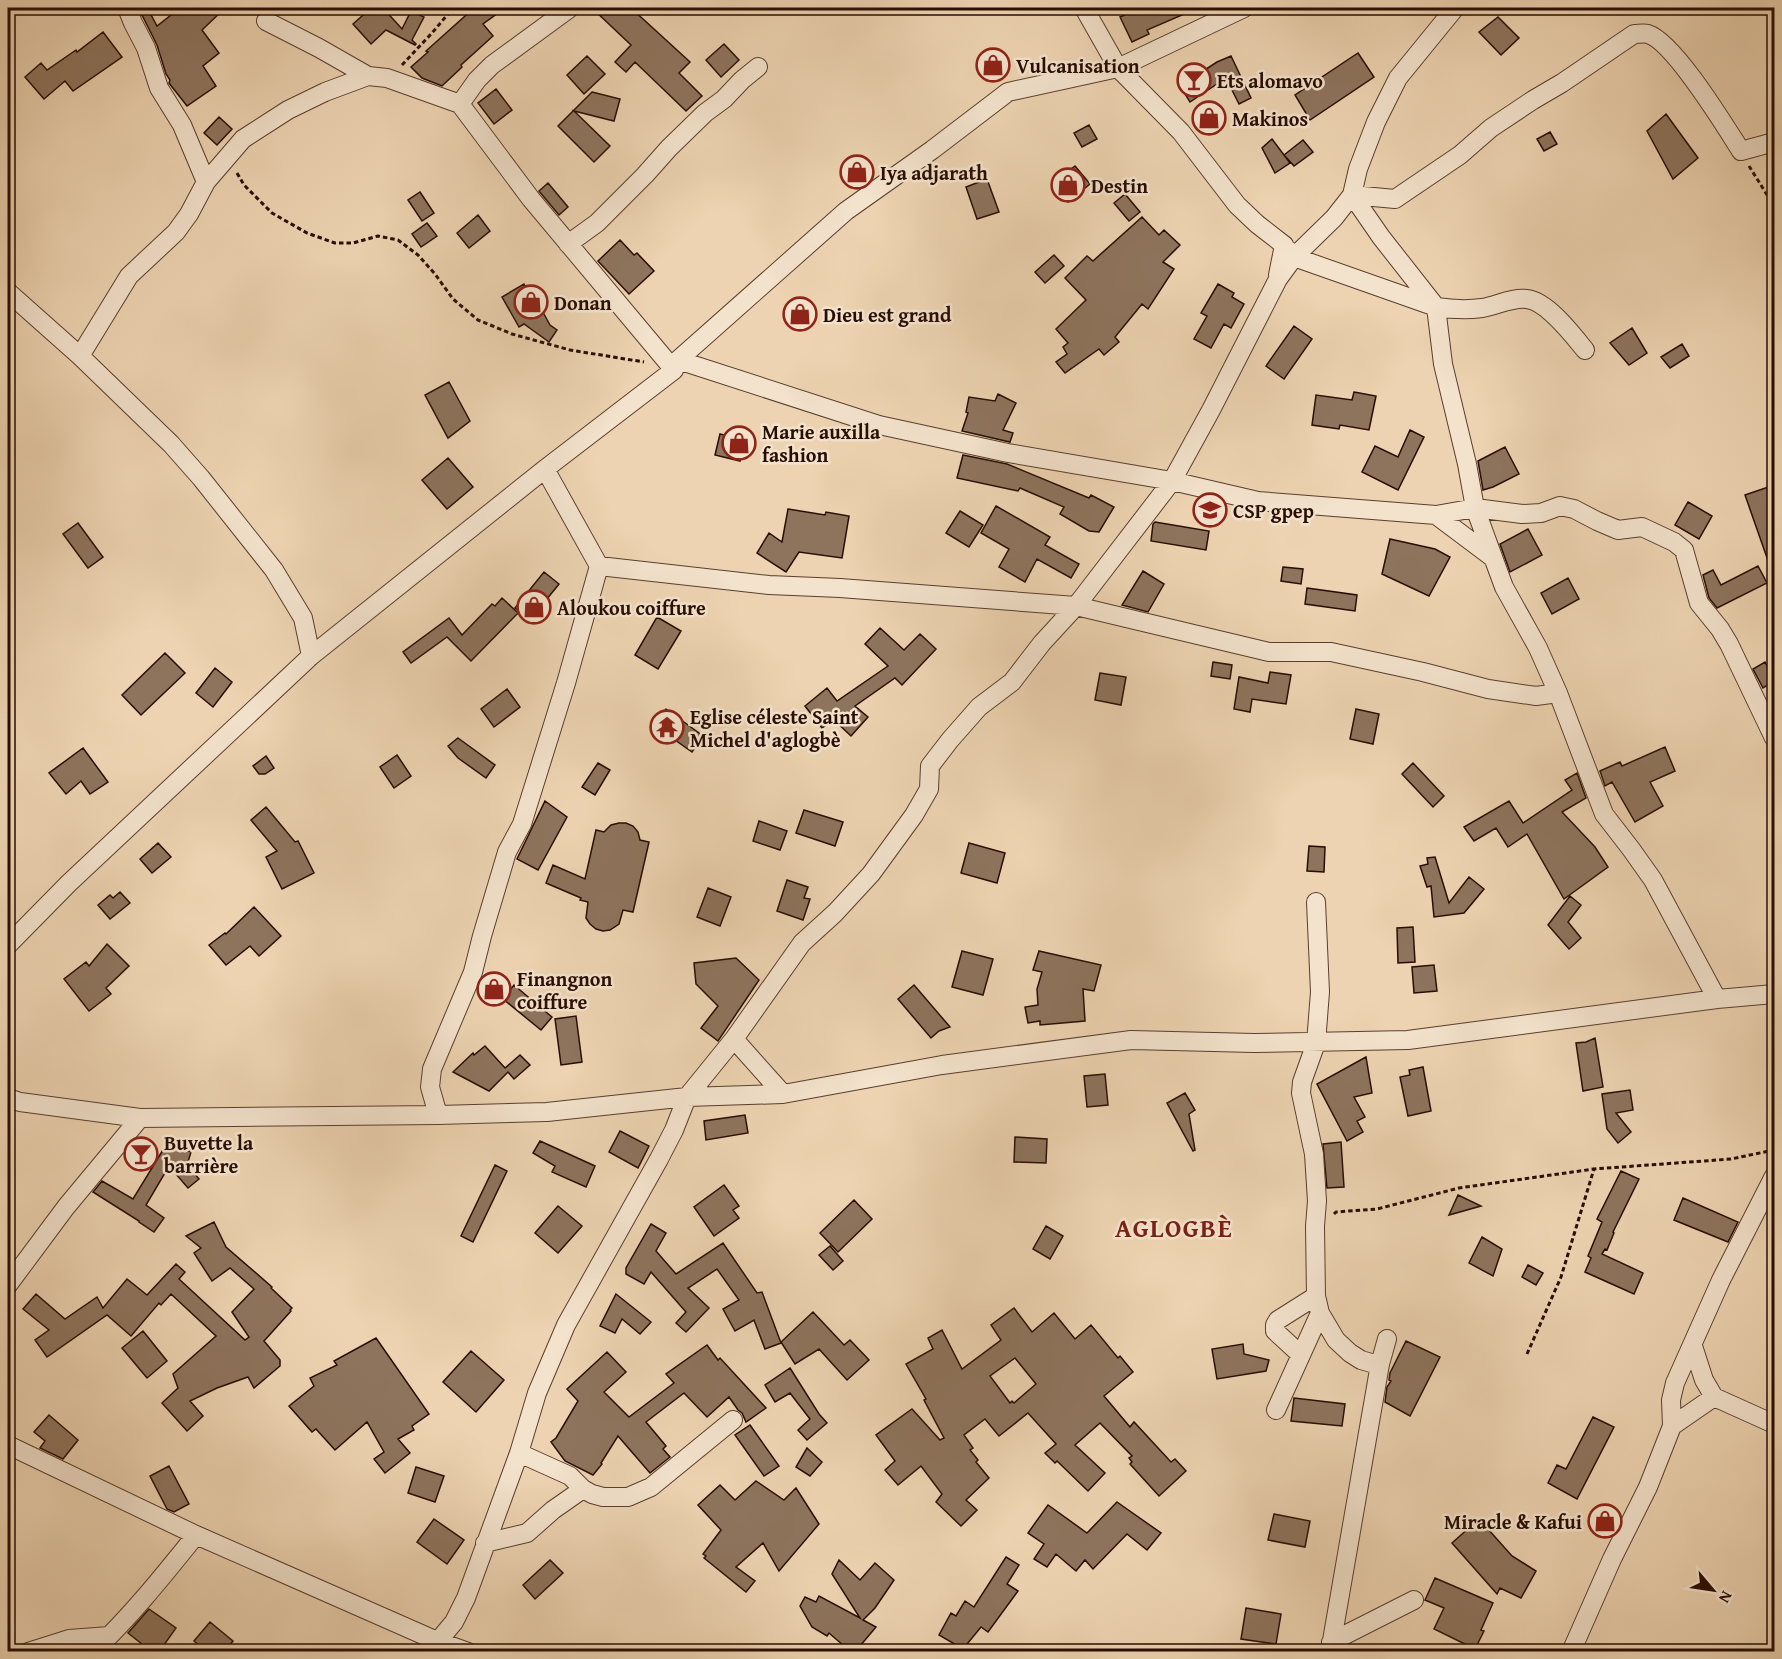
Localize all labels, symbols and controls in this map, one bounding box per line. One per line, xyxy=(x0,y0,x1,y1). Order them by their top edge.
shop icon: Vulcanisation xyxy=(975,47,1011,83)
place label: Vulcanisation xyxy=(1016,51,1140,80)
bar icon: Ets alomavo xyxy=(1176,62,1212,98)
place label: Ets alomavo xyxy=(1217,66,1323,95)
shop icon: Makinos xyxy=(1191,100,1227,136)
place label: Makinos xyxy=(1232,104,1308,133)
shop icon: Iya adjarath xyxy=(839,154,875,190)
place label: Iya adjarath xyxy=(880,158,988,187)
shop icon: Destin xyxy=(1050,167,1086,203)
place label: Destin xyxy=(1091,171,1148,200)
shop icon: Donan xyxy=(513,284,549,320)
place label: Donan xyxy=(554,288,612,317)
shop icon: Dieu est grand xyxy=(782,296,818,332)
place label: Dieu est grand xyxy=(823,300,952,329)
place label: Marie auxilla fashion xyxy=(762,417,881,469)
shop icon: Marie auxilla fashion xyxy=(721,425,757,461)
school or university icon: CSP gpep xyxy=(1192,492,1228,528)
place label: CSP gpep xyxy=(1233,496,1314,525)
shop icon: Aloukou coiffure xyxy=(516,589,552,625)
place label: Aloukou coiffure xyxy=(557,593,706,622)
place label: Eglise céleste Saint Michel d'aglogbè xyxy=(690,702,859,754)
temple icon: Eglise céleste Saint Michel d'aglogbè xyxy=(649,709,685,745)
place label: Finangnon coiffure xyxy=(517,964,612,1016)
shop icon: Finangnon coiffure xyxy=(476,971,512,1007)
place label: Buvette la barrière xyxy=(164,1128,254,1180)
bar icon: Buvette la barrière xyxy=(123,1136,159,1172)
district label: AGLOGBÈ xyxy=(1115,1208,1233,1247)
shop icon: Miracle & Kafui xyxy=(1587,1503,1623,1539)
place label: Miracle & Kafui xyxy=(1444,1507,1582,1536)
north arrow xyxy=(1683,1560,1743,1620)
text: N xyxy=(1713,1587,1739,1608)

